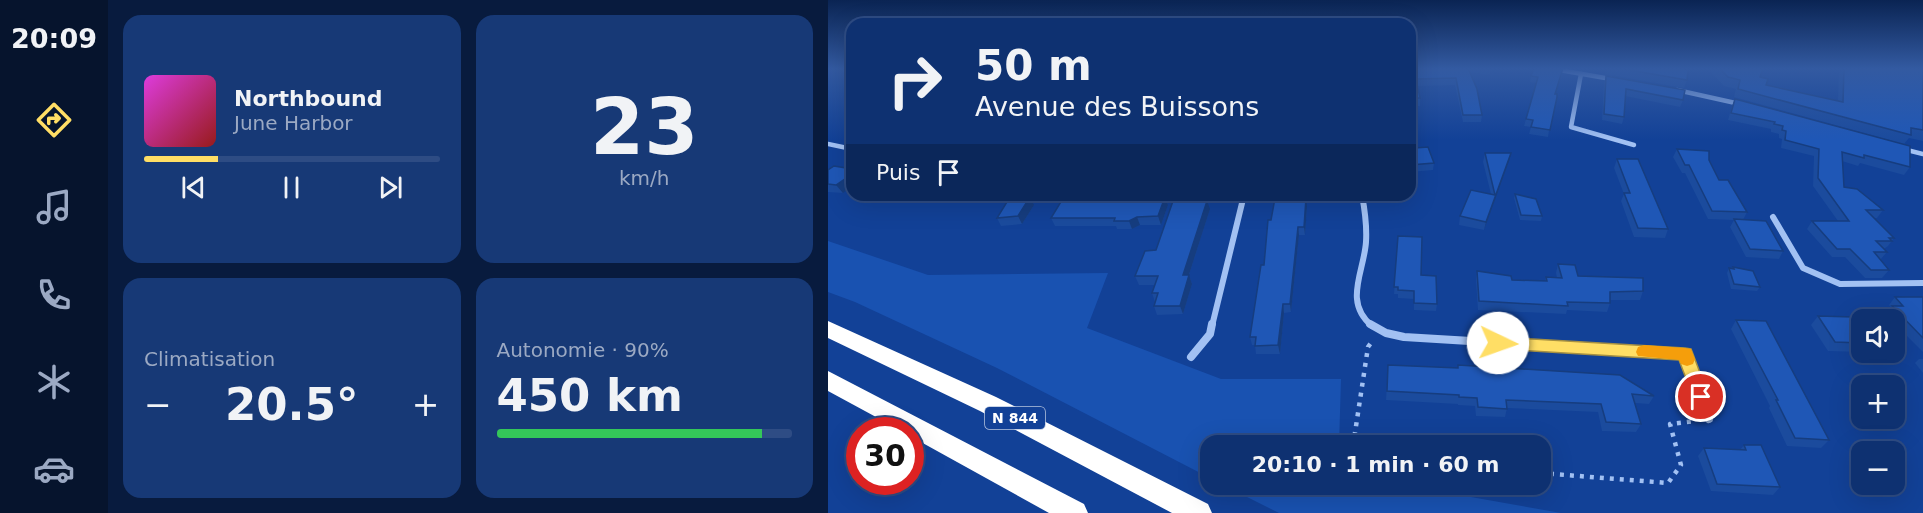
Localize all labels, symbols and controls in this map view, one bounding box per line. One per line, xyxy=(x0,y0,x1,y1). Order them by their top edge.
text: 20:09 xyxy=(11,23,97,54)
text: 50 m xyxy=(975,41,1092,90)
icon: right xyxy=(876,42,954,120)
text: 23 xyxy=(590,82,699,172)
text: Northbound xyxy=(234,86,383,111)
text: Avenue des Buissons xyxy=(975,91,1259,122)
icon: directions xyxy=(33,99,75,141)
text: June Harbor xyxy=(234,111,353,135)
icon: arrive xyxy=(932,156,965,189)
text: Puis xyxy=(876,160,920,185)
text: km/h xyxy=(619,166,669,190)
icon: previous xyxy=(177,171,210,204)
icon: pause xyxy=(275,171,308,204)
icon: next xyxy=(374,171,407,204)
icon: music xyxy=(33,186,75,228)
icon: phone xyxy=(33,274,75,316)
map controls xyxy=(1851,309,1905,495)
button: sound xyxy=(1851,309,1905,363)
position arrow xyxy=(1466,311,1530,375)
text: Autonomie · 90% xyxy=(497,338,669,362)
text: Climatisation xyxy=(144,347,275,371)
icon: climate xyxy=(33,361,75,403)
text: 450 km xyxy=(497,369,683,422)
pin xyxy=(1675,371,1726,422)
button: + xyxy=(1851,375,1905,429)
text: 20.5° xyxy=(225,378,359,431)
icon: arrive xyxy=(1684,380,1717,413)
text: − xyxy=(144,385,172,424)
text: + xyxy=(412,385,440,424)
road number: N 844 xyxy=(985,407,1045,429)
speed limit sign: 30 xyxy=(846,417,924,495)
button: − xyxy=(1851,441,1905,495)
icon: car xyxy=(33,448,75,490)
text: 20:10 · 1 min · 60 m xyxy=(1252,452,1499,477)

